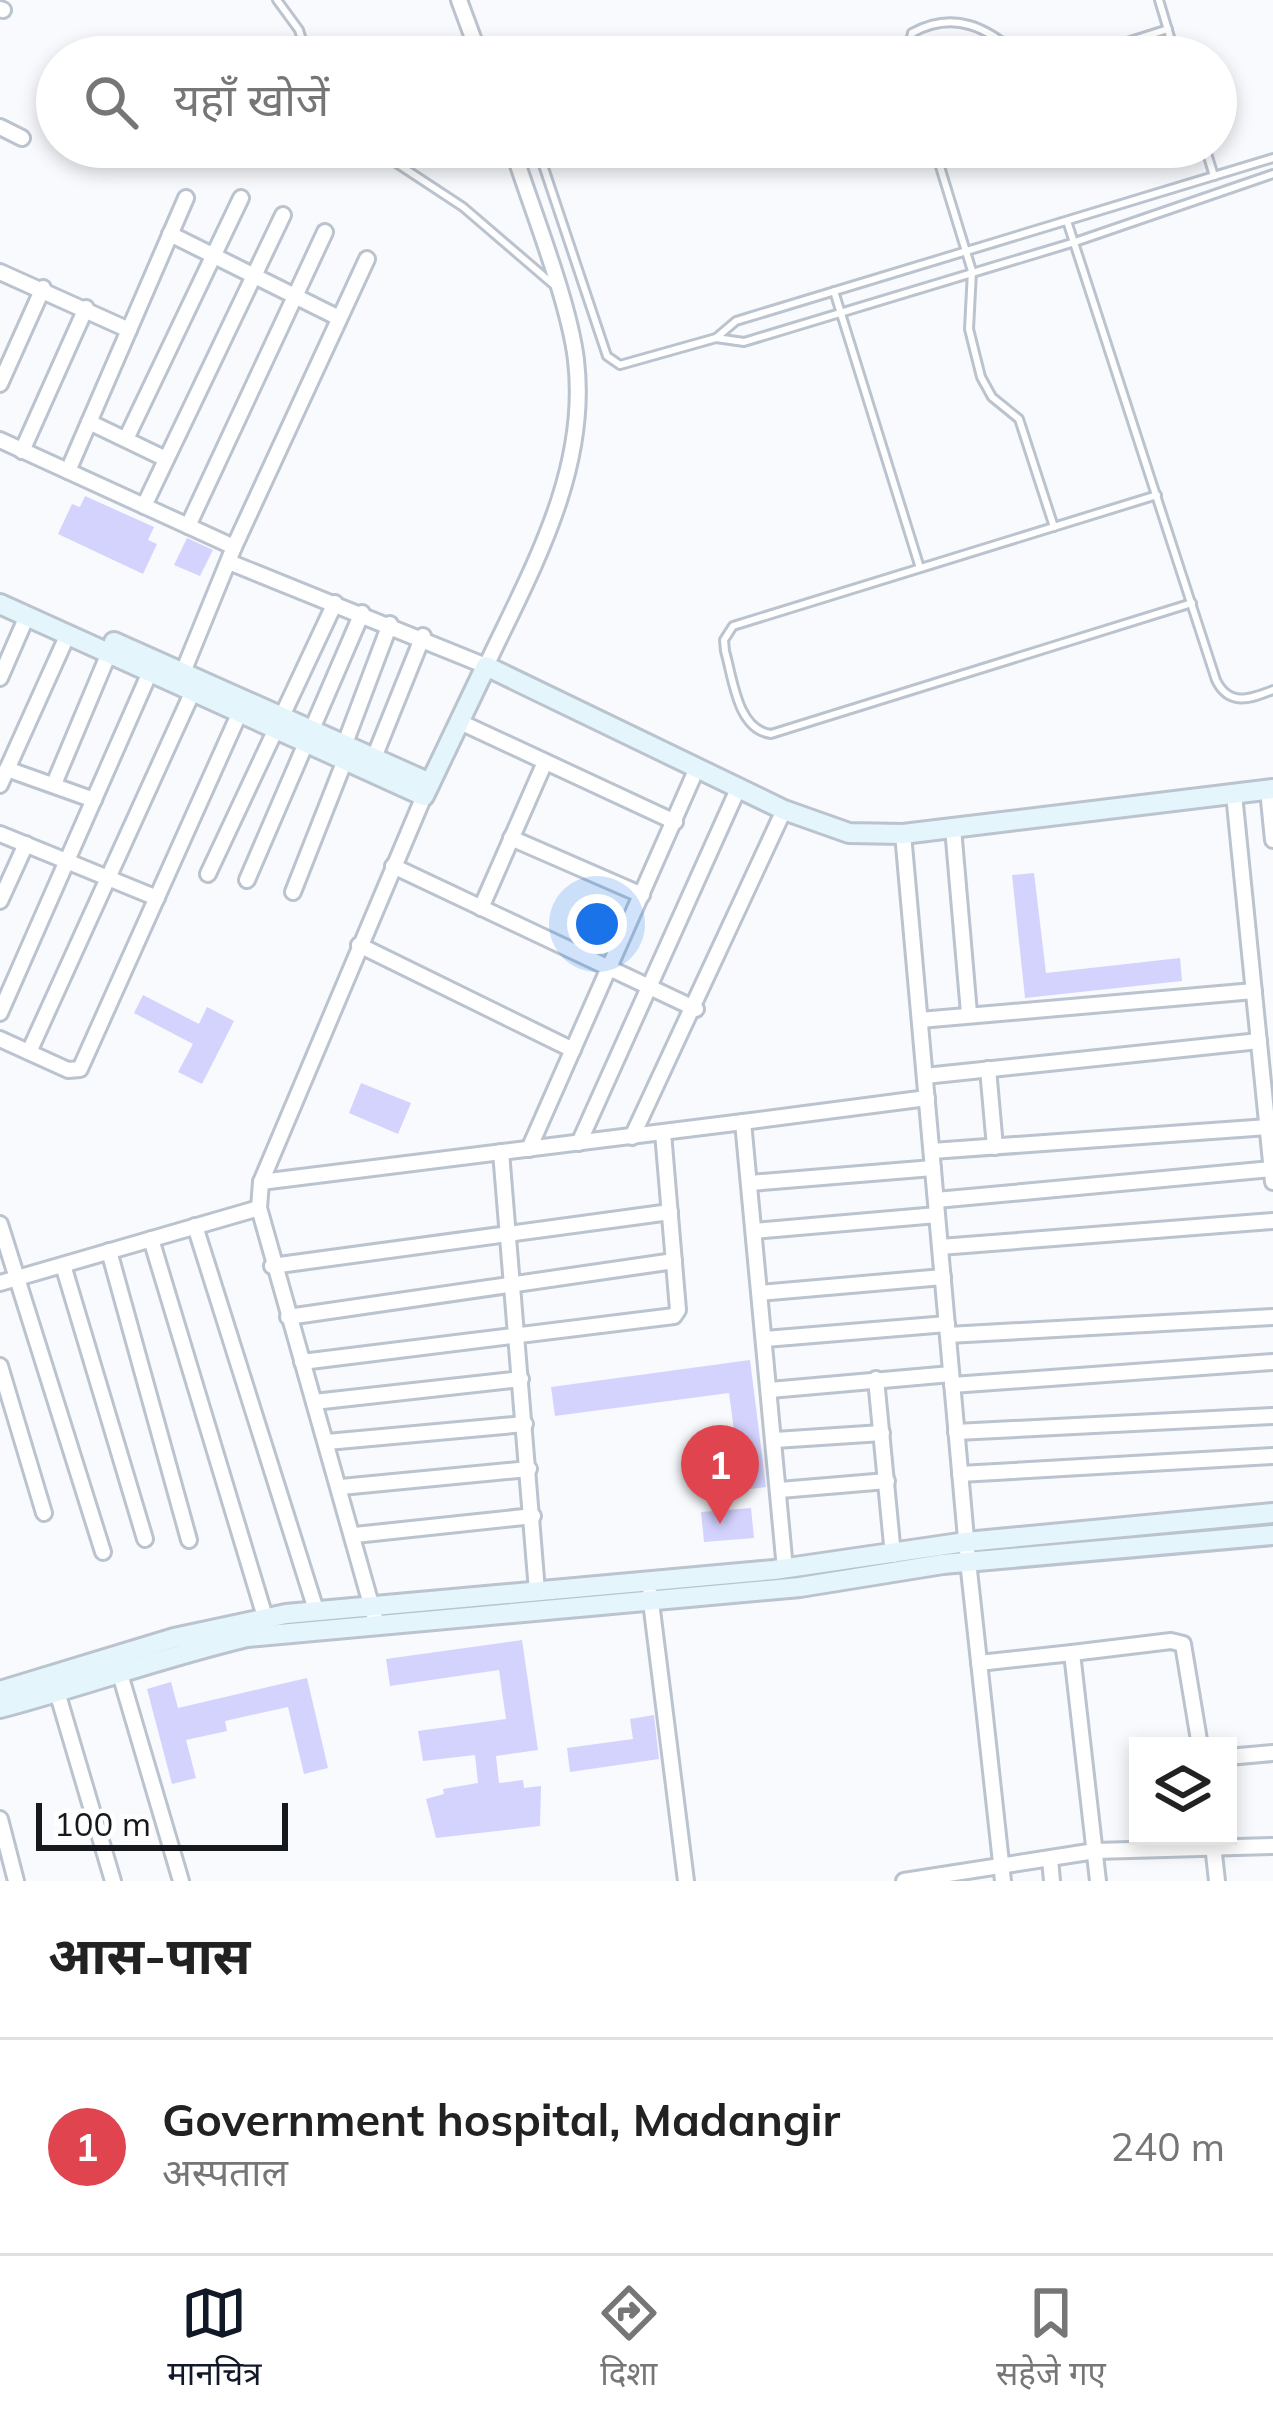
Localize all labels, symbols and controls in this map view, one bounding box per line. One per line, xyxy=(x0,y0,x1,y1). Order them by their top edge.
search box xyxy=(36,36,1237,168)
icon: search xyxy=(78,69,144,135)
text: यहाँ खोजें xyxy=(174,71,329,127)
your location xyxy=(567,894,627,954)
pin: 1 xyxy=(681,1425,759,1524)
map controls xyxy=(1129,1737,1237,1845)
button: layers xyxy=(1129,1737,1237,1845)
scale bar xyxy=(36,1797,288,1850)
text: 100 m xyxy=(54,1803,151,1844)
text: आस-पास xyxy=(48,1923,250,1987)
text: Government hospital, Madangir xyxy=(162,2091,840,2147)
text: 1 xyxy=(75,2122,99,2171)
text: 240 m xyxy=(1110,2122,1225,2171)
text: अस्पताल xyxy=(162,2147,288,2196)
tab: मानचित्र xyxy=(167,2280,261,2398)
tab: दिशा xyxy=(596,2280,662,2398)
tab: सहेजे गए xyxy=(996,2280,1106,2398)

